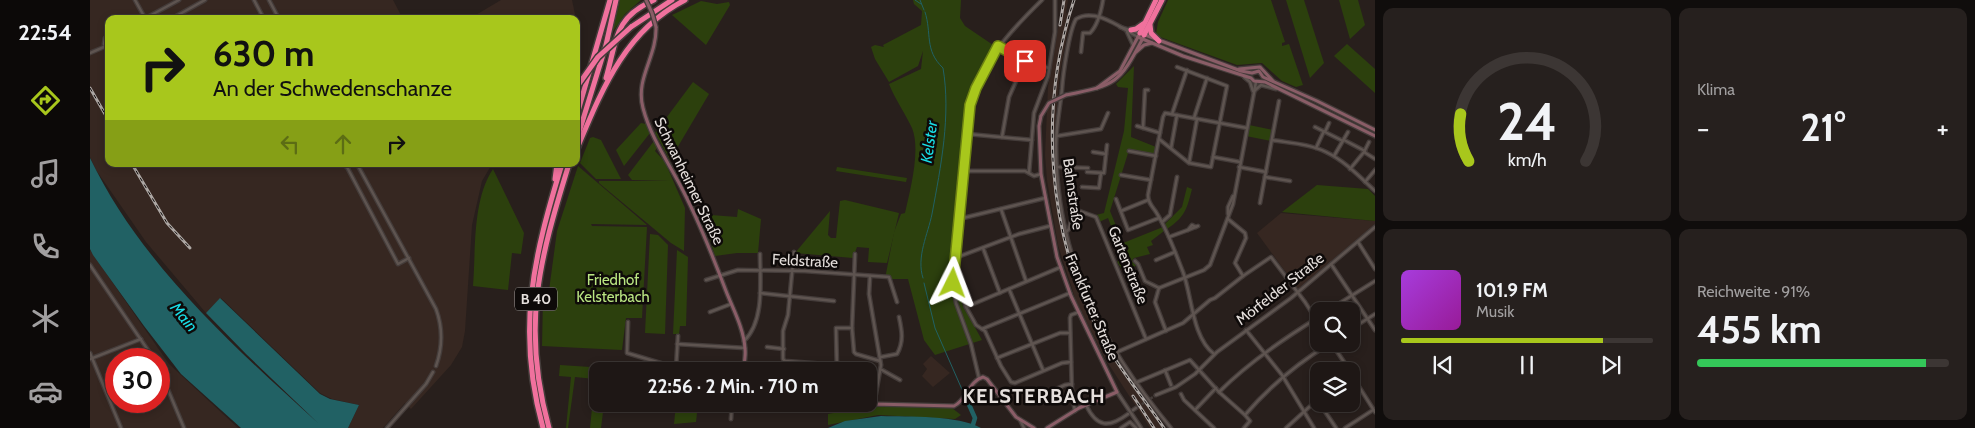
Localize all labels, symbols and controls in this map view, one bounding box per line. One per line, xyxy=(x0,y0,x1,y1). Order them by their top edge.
text: 22:54 xyxy=(18,19,72,46)
text: 630 m xyxy=(213,32,315,75)
icon: right xyxy=(130,35,195,100)
pin xyxy=(1004,40,1046,82)
icon: arrive xyxy=(1011,47,1039,75)
text: An der Schwedenschanze xyxy=(213,75,452,102)
text: Klima xyxy=(1697,80,1735,99)
icon: directions xyxy=(28,83,63,118)
text: 24 xyxy=(1497,90,1557,153)
text: 21° xyxy=(1800,104,1846,151)
text: − xyxy=(1697,111,1709,145)
text: + xyxy=(1937,111,1949,145)
street label: Schwanheimer Straße xyxy=(650,114,728,248)
water label: Kelster xyxy=(917,118,942,164)
icon: left xyxy=(276,130,304,158)
icon: ahead xyxy=(329,130,357,158)
icon: right xyxy=(382,130,410,158)
text: km/h xyxy=(1507,149,1547,170)
icon: music xyxy=(28,156,63,191)
street label: Bahnstraße xyxy=(1059,157,1087,231)
street label: Gartenstraße xyxy=(1104,223,1152,307)
icon: phone xyxy=(28,229,63,264)
street label: Mörfelder Straße xyxy=(1232,249,1328,329)
street label: Feldstraße xyxy=(772,250,839,272)
street label: Frankfurter Straße xyxy=(1061,251,1123,363)
position arrow xyxy=(926,256,978,308)
park label: Friedhof Kelsterbach xyxy=(576,271,650,306)
text: 101.9 FM xyxy=(1476,279,1548,302)
text: Reichweite · 91% xyxy=(1697,282,1810,301)
road number: B 40 xyxy=(515,288,557,310)
water label: Main xyxy=(166,298,202,336)
icon: climate xyxy=(28,301,63,336)
map controls xyxy=(1310,302,1360,412)
button: search xyxy=(1310,302,1360,352)
text: Musik xyxy=(1476,302,1514,321)
text: 455 km xyxy=(1697,306,1821,353)
speed limit sign: 30 xyxy=(105,348,170,413)
icon: previous xyxy=(1429,351,1457,379)
icon: pause xyxy=(1513,351,1541,379)
icon: next xyxy=(1597,351,1625,379)
button: layers xyxy=(1310,362,1360,412)
icon: car xyxy=(28,374,63,409)
text: 22:56 · 2 Min. · 710 m xyxy=(647,375,819,398)
district label: KELSTERBACH xyxy=(962,384,1106,408)

